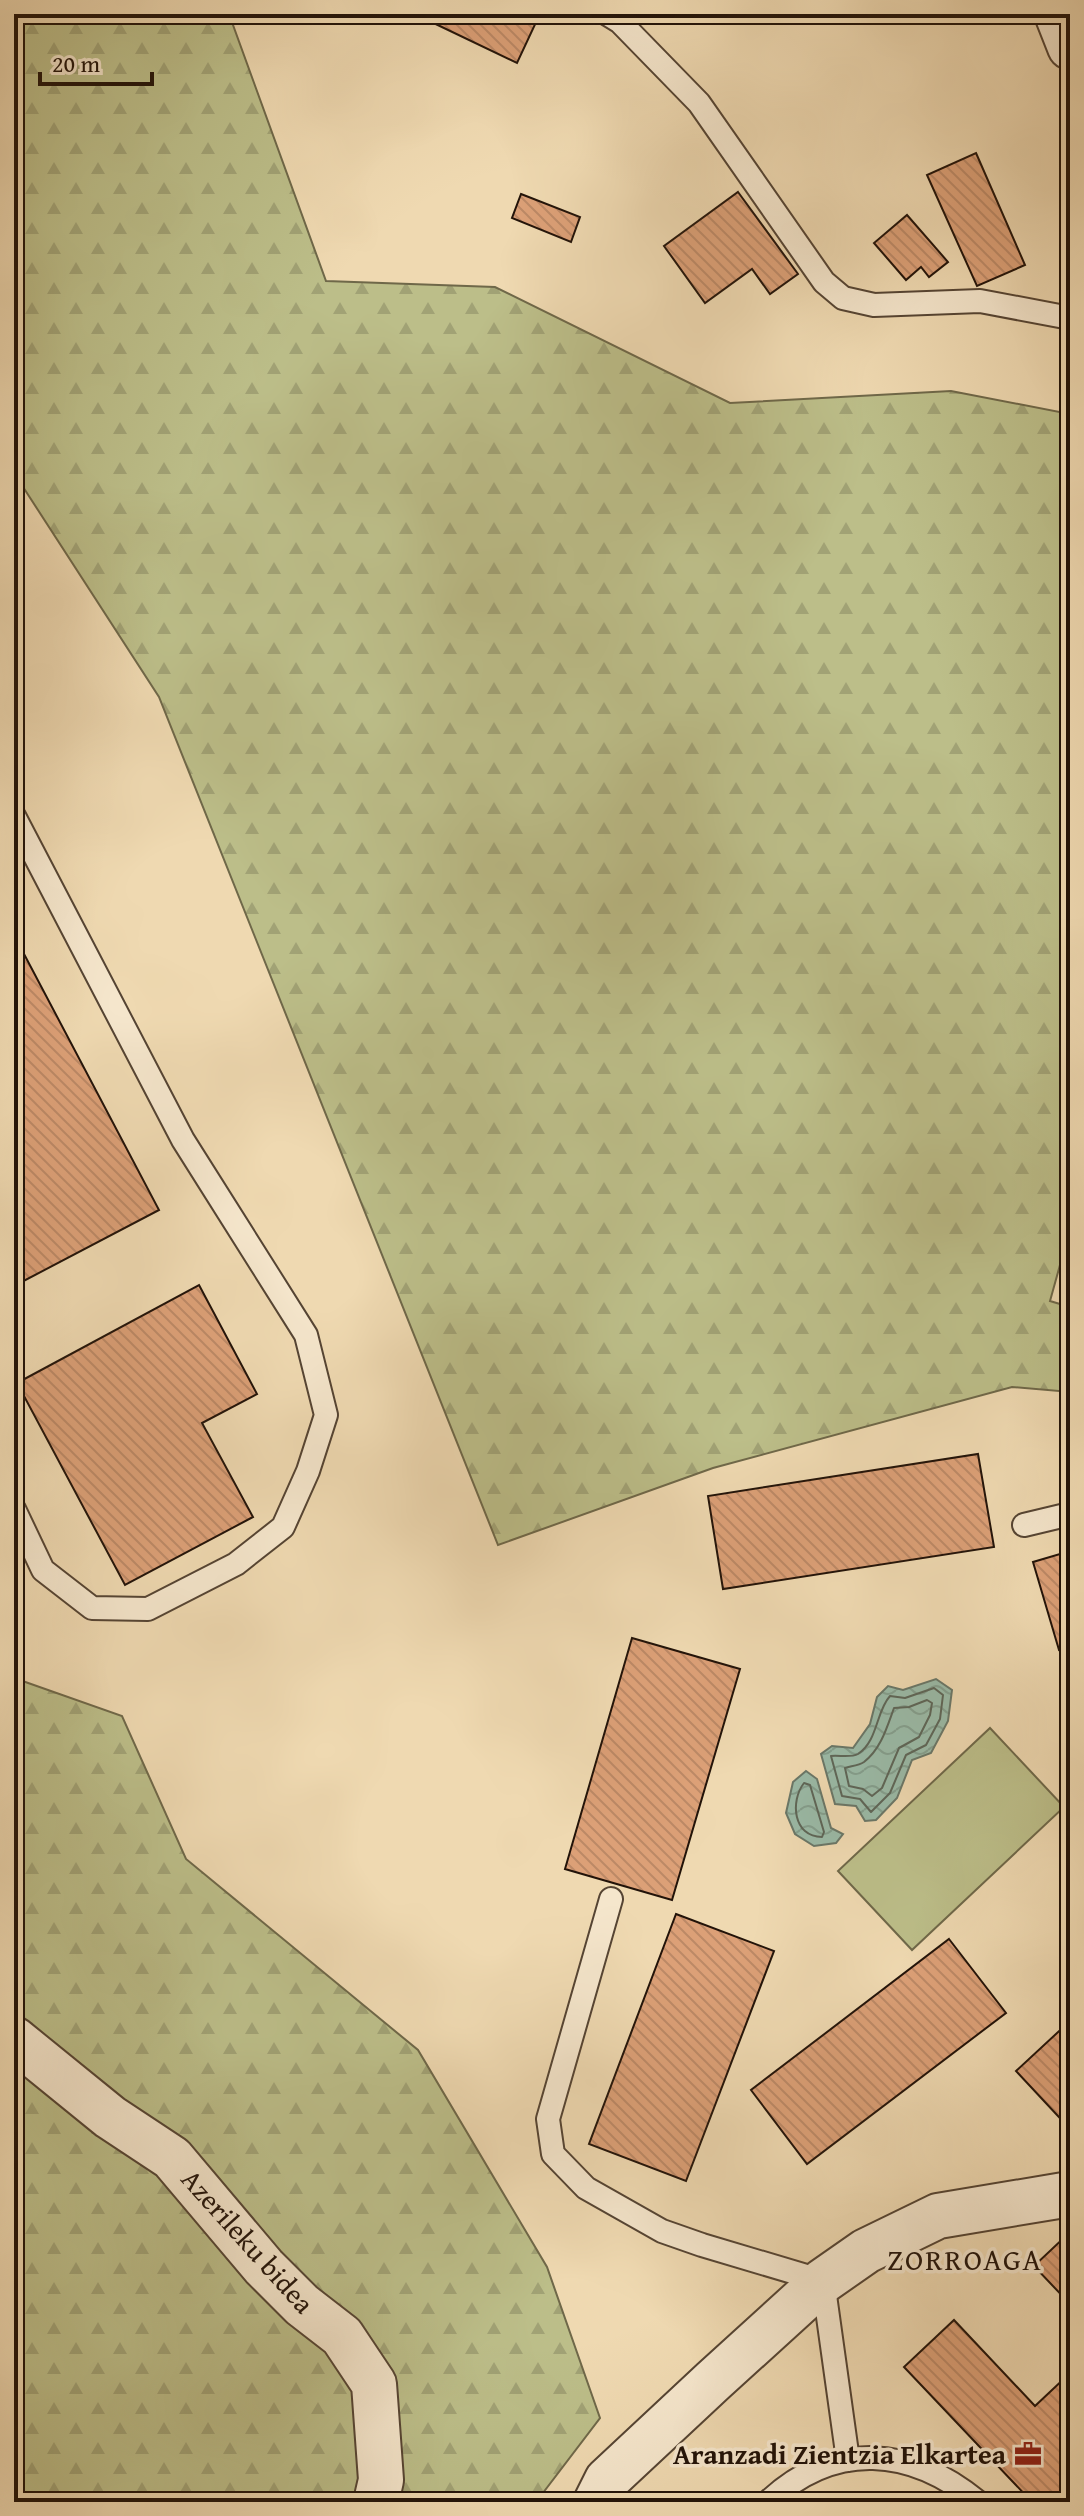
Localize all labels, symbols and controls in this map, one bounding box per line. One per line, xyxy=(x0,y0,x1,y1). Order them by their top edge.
scale bar xyxy=(40,36,152,86)
text: 20 m xyxy=(52,46,100,81)
street label: Azerileku bidea xyxy=(172,2159,325,2323)
district label: ZORROAGA xyxy=(887,2237,1043,2281)
place label: Aranzadi Zientzia Elkartea xyxy=(673,2433,1007,2474)
office icon: Aranzadi Zientzia Elkartea xyxy=(1013,2439,1043,2469)

